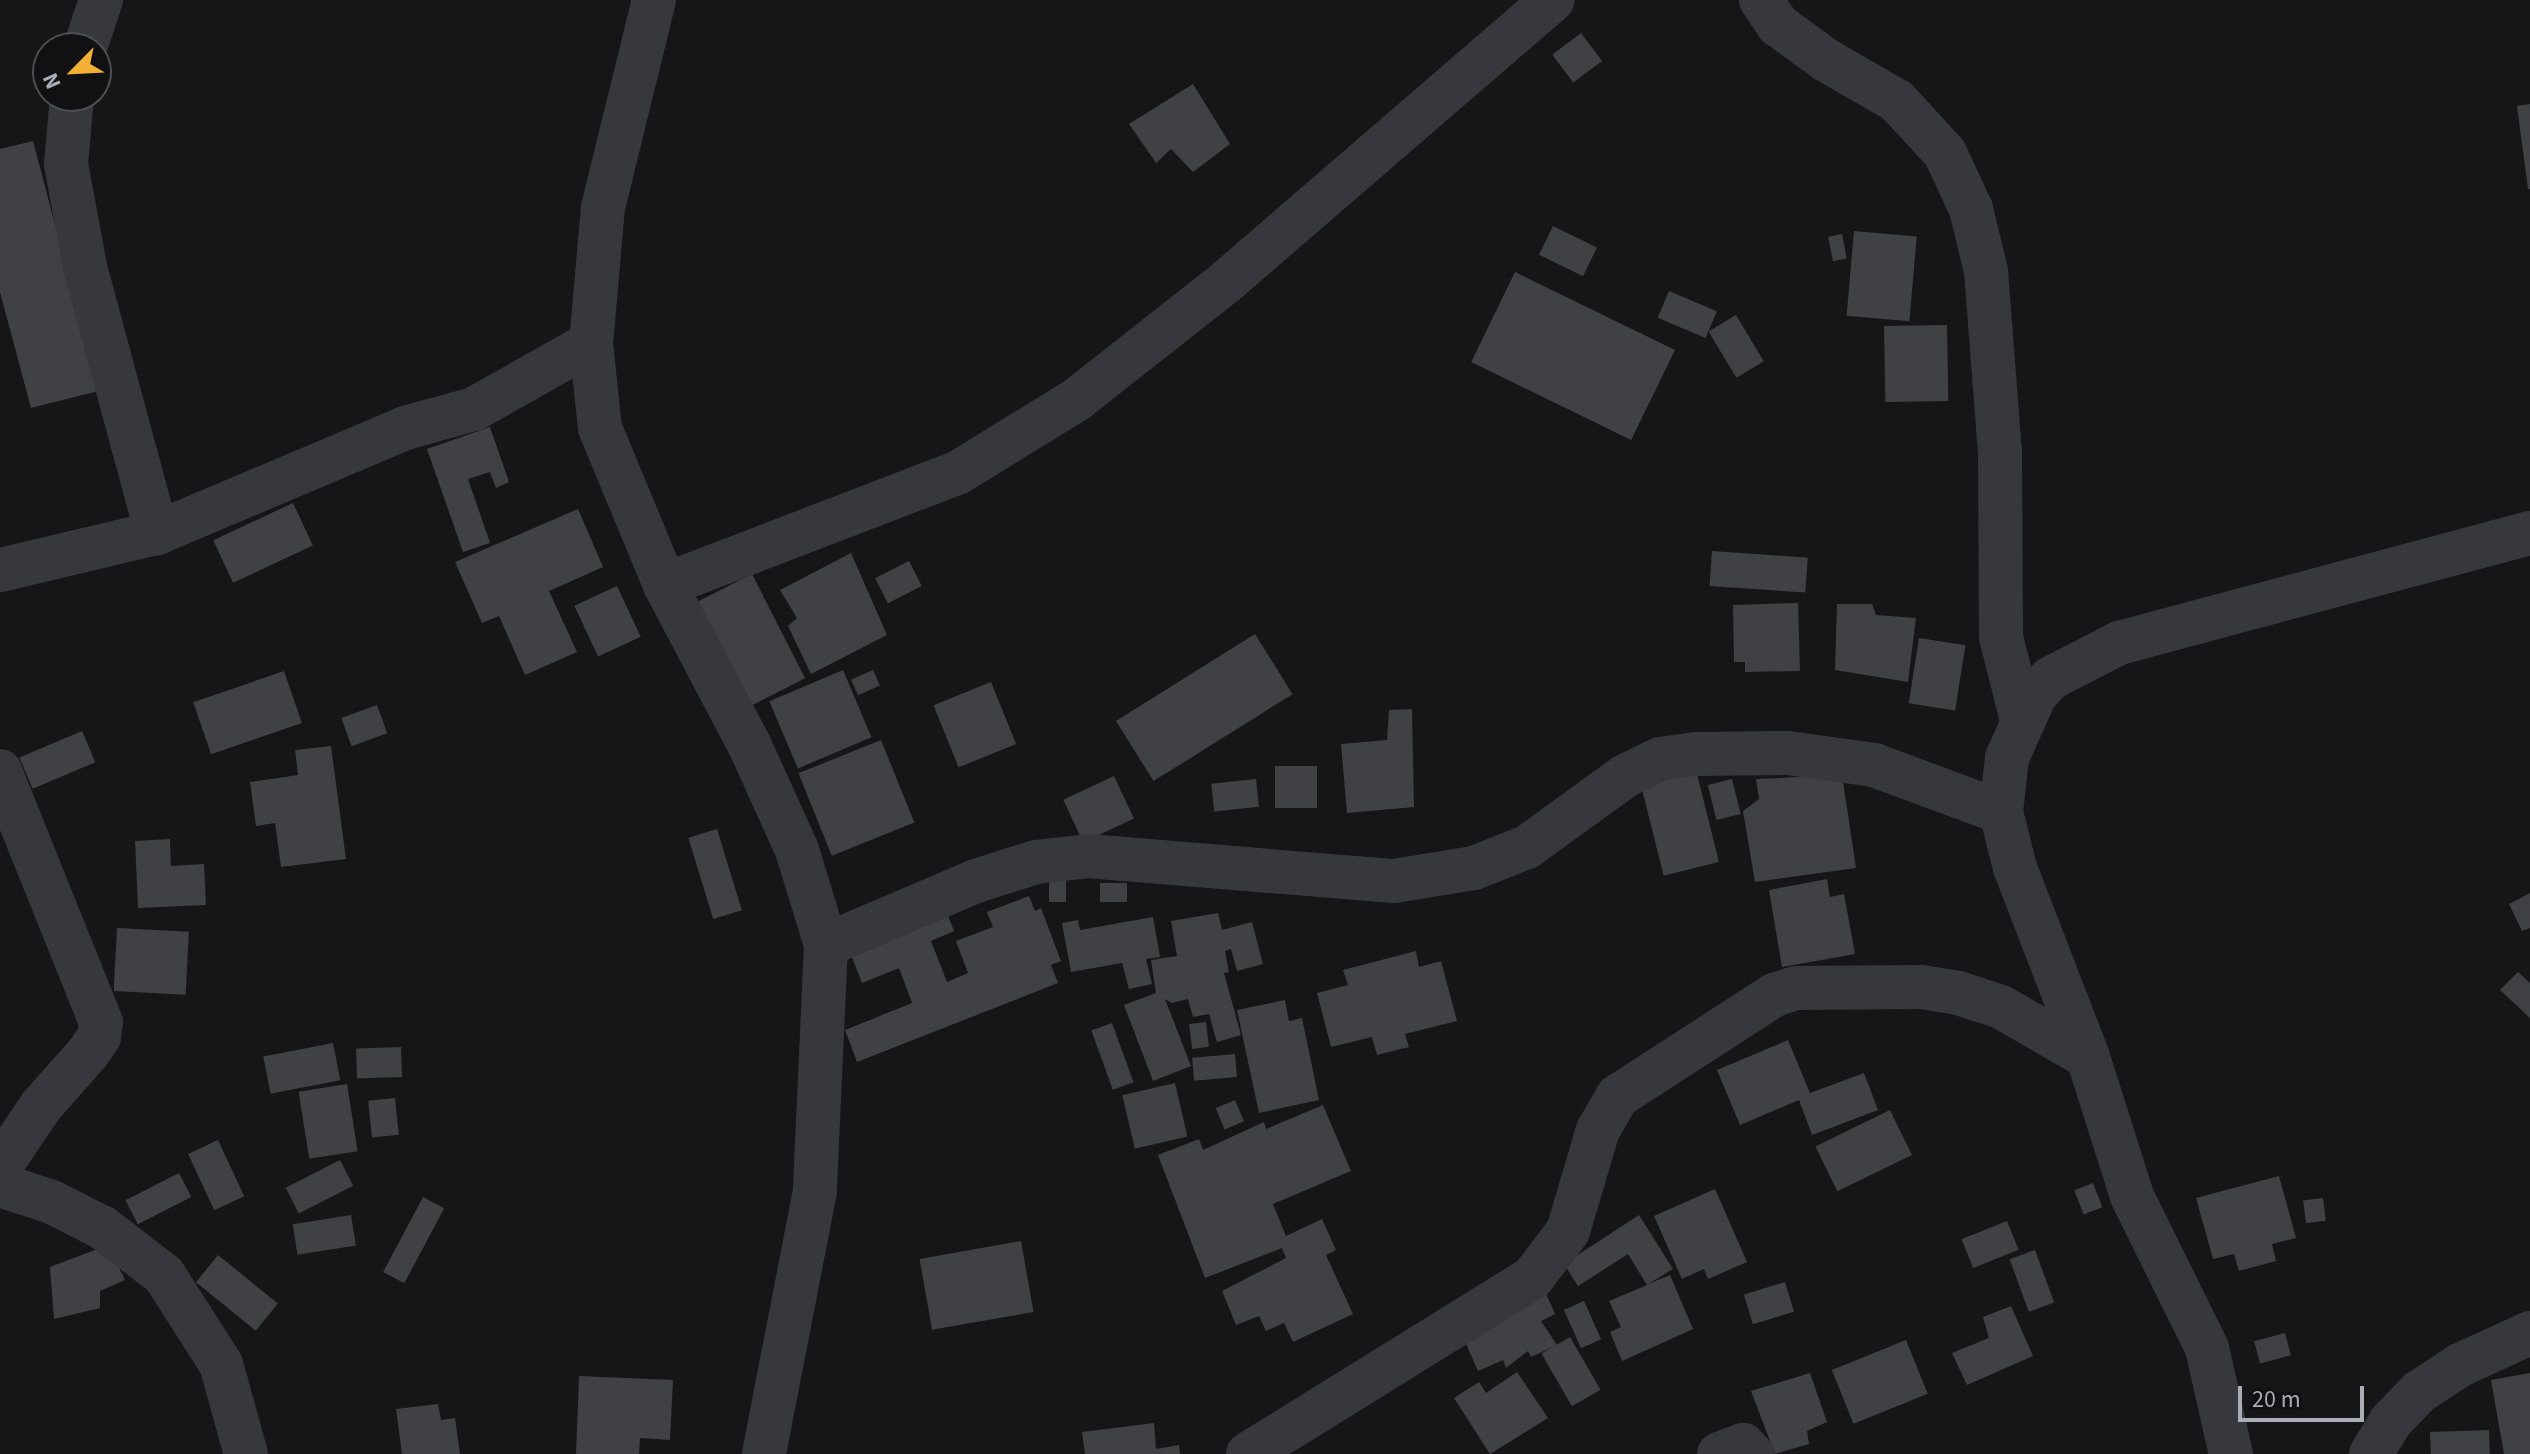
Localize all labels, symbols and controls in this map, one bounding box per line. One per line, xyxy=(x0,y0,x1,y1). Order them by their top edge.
north arrow xyxy=(32,32,112,112)
text: N xyxy=(34,68,69,94)
scale bar xyxy=(2242,1370,2368,1420)
text: 20 m xyxy=(2252,1382,2301,1417)

